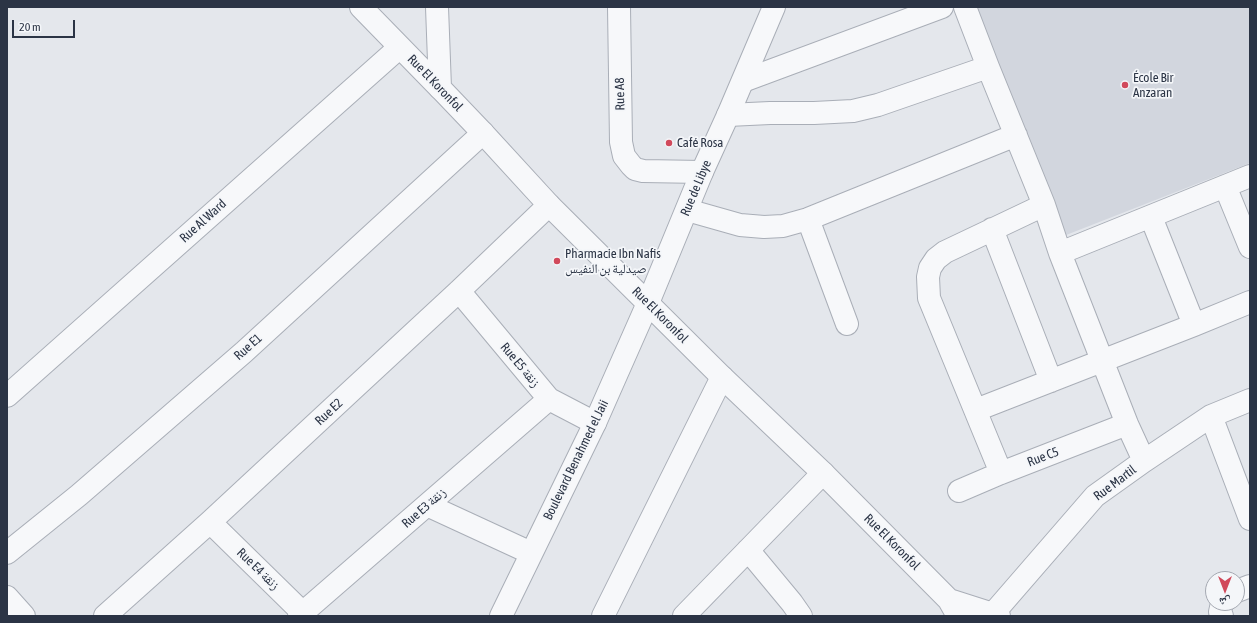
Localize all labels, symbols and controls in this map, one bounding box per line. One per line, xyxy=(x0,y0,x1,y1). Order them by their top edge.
scale bar xyxy=(14,12,77,38)
text: 20 m xyxy=(19,20,41,34)
street label: Rue El Koronfol xyxy=(404,51,466,115)
place label: École Bir Anzaran xyxy=(1133,70,1173,101)
street label: Rue A8 xyxy=(612,77,628,111)
marker: École Bir Anzaran xyxy=(1120,80,1130,90)
place label: Café Rosa xyxy=(677,135,723,151)
marker: Café Rosa xyxy=(664,138,674,148)
street label: Rue de Libye xyxy=(677,158,715,218)
street label: Rue Al Ward xyxy=(177,196,229,246)
place label: Pharmacie Ibn Nafis صيدلية بن النفيس xyxy=(565,246,661,277)
marker: Pharmacie Ibn Nafis صيدلية بن النفيس xyxy=(552,256,562,266)
street label: Rue El Koronfol xyxy=(629,284,691,346)
street label: Rue E1 xyxy=(231,330,265,364)
street label: Rue E5 زنقة xyxy=(497,340,543,390)
street label: Rue E2 xyxy=(312,395,346,429)
street label: Boulevard Benahmed el Jaii xyxy=(540,397,612,523)
street label: Rue C5 xyxy=(1025,444,1061,470)
street label: Rue Martil xyxy=(1091,462,1139,504)
street label: Rue E3 زنقة xyxy=(399,485,449,531)
street label: Rue El Koronfol xyxy=(861,511,923,573)
street label: Rue E4 زنقة xyxy=(233,545,283,593)
north arrow xyxy=(1205,571,1245,611)
text: ش xyxy=(1219,596,1231,608)

